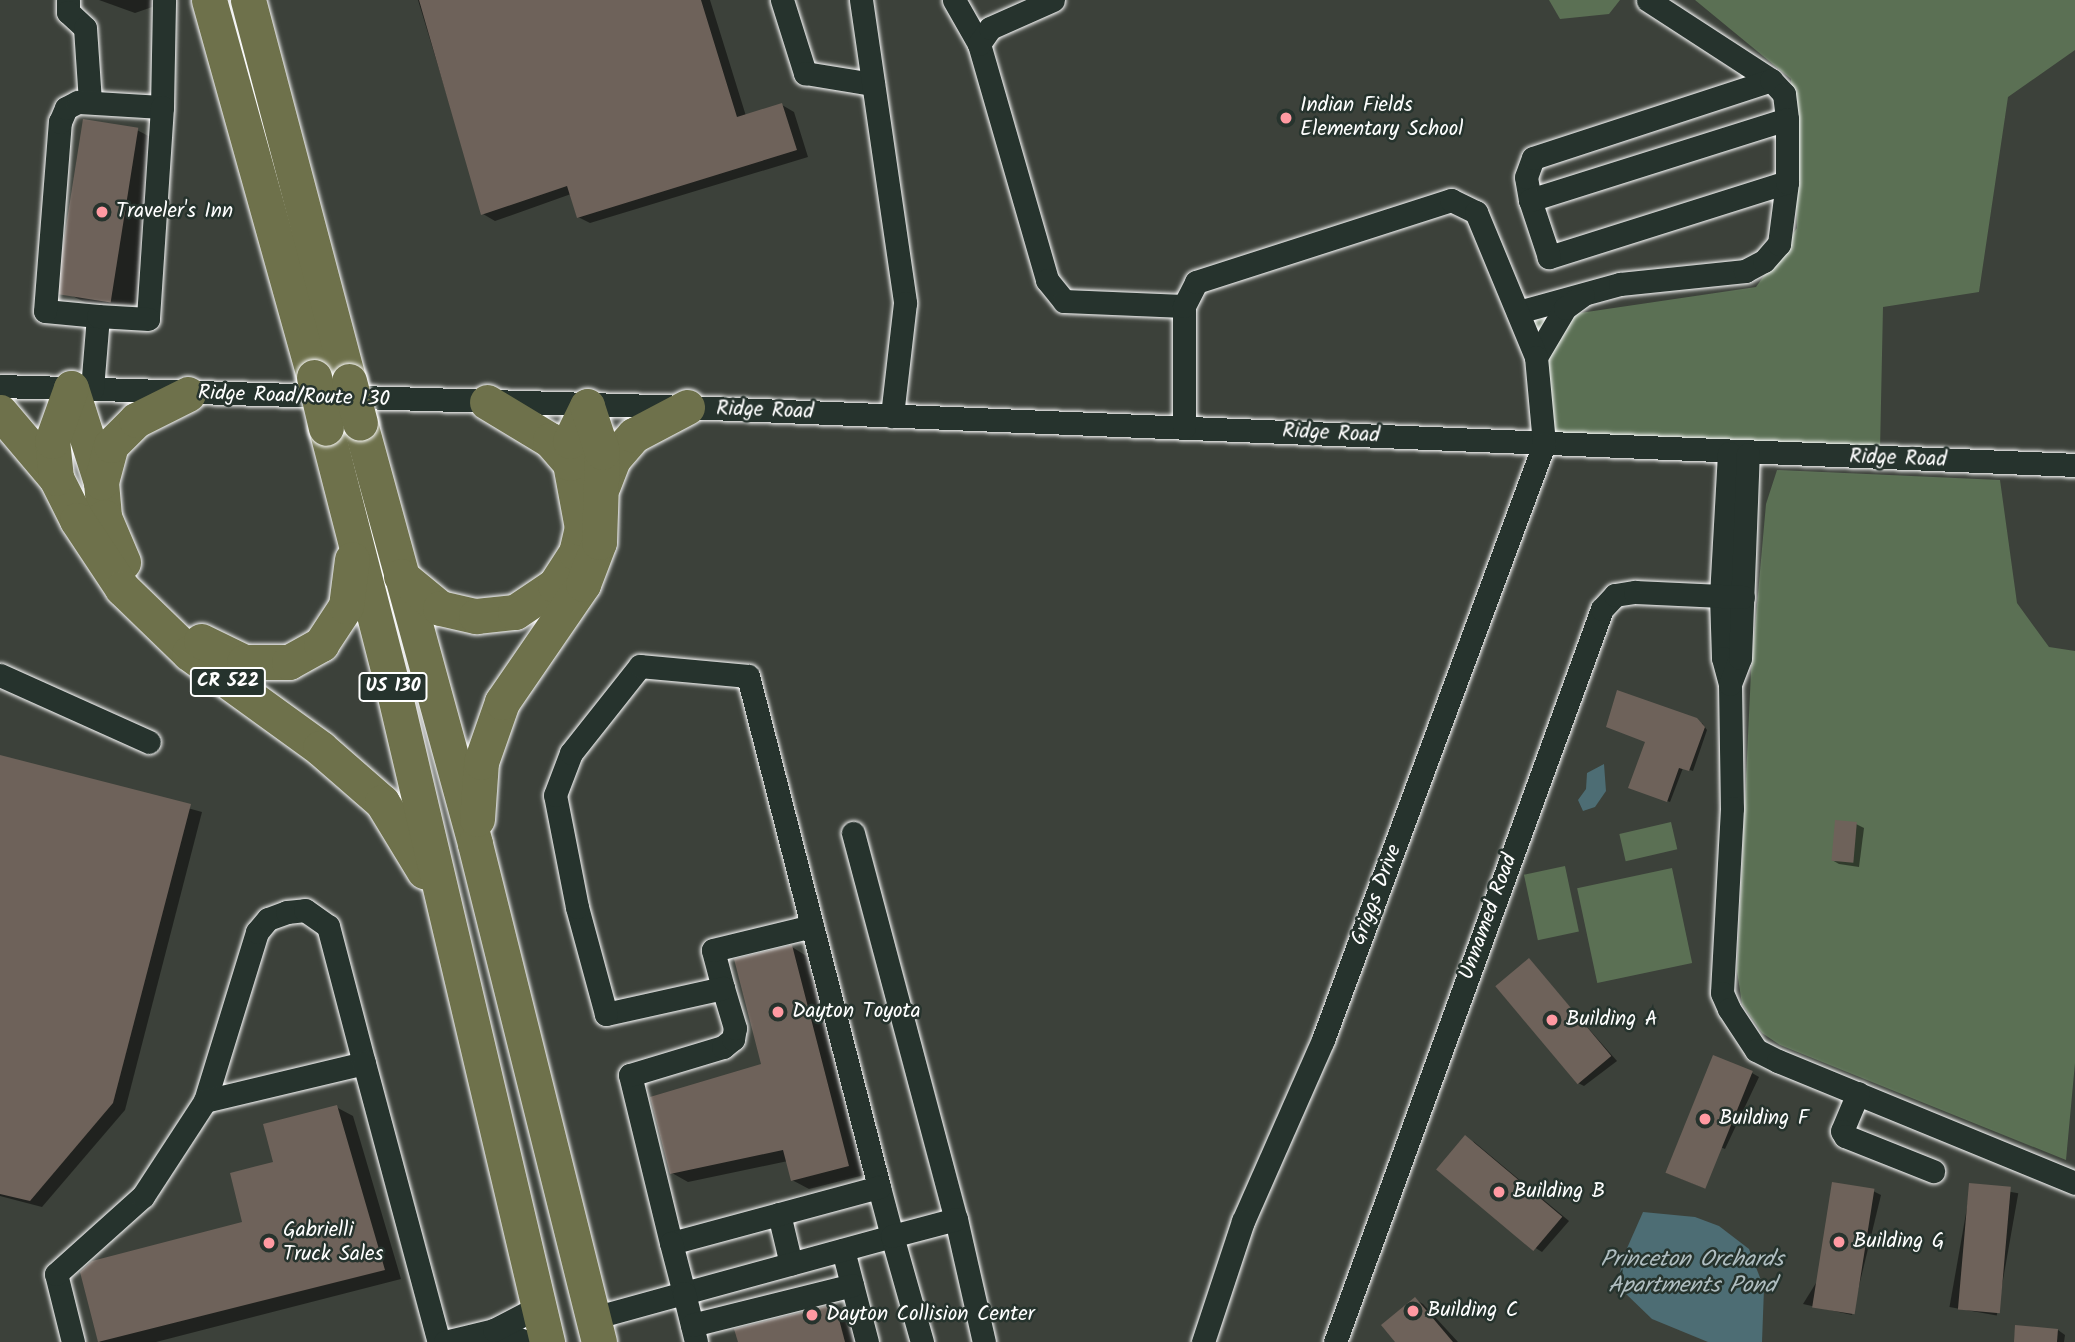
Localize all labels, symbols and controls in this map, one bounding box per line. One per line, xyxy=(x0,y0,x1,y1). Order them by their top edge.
place label: Indian Fields Elementary School xyxy=(1300,93,1463,143)
marker: Indian Fields Elementary School xyxy=(1278,110,1294,126)
place label: Traveler's Inn xyxy=(116,199,233,225)
marker: Traveler's Inn xyxy=(94,204,110,220)
street label: Ridge Road/Route 130 xyxy=(198,381,390,413)
street label: Ridge Road xyxy=(716,397,814,425)
street label: Ridge Road xyxy=(1282,419,1380,449)
street label: Ridge Road xyxy=(1849,445,1947,473)
road number: CR 522 xyxy=(190,666,266,698)
road number: US 130 xyxy=(358,672,428,702)
street label: Griggs Drive xyxy=(1346,841,1408,949)
street label: Unnamed Road xyxy=(1455,851,1523,983)
place label: Dayton Toyota xyxy=(792,999,921,1025)
marker: Dayton Toyota xyxy=(770,1004,786,1020)
place label: Building A xyxy=(1566,1007,1657,1033)
marker: Building A xyxy=(1544,1012,1560,1028)
place label: Building F xyxy=(1719,1106,1809,1132)
marker: Building F xyxy=(1697,1111,1713,1127)
place label: Building B xyxy=(1513,1179,1605,1205)
marker: Building B xyxy=(1491,1184,1507,1200)
place label: Gabrielli Truck Sales xyxy=(283,1218,383,1268)
place label: Building G xyxy=(1853,1229,1945,1255)
marker: Building G xyxy=(1831,1234,1847,1250)
marker: Gabrielli Truck Sales xyxy=(261,1235,277,1251)
water label: Princeton Orchards Apartments Pond xyxy=(1600,1246,1784,1300)
place label: Building C xyxy=(1427,1298,1518,1324)
place label: Dayton Collision Center xyxy=(826,1302,1035,1328)
marker: Building C xyxy=(1405,1303,1421,1319)
marker: Dayton Collision Center xyxy=(804,1307,820,1323)

